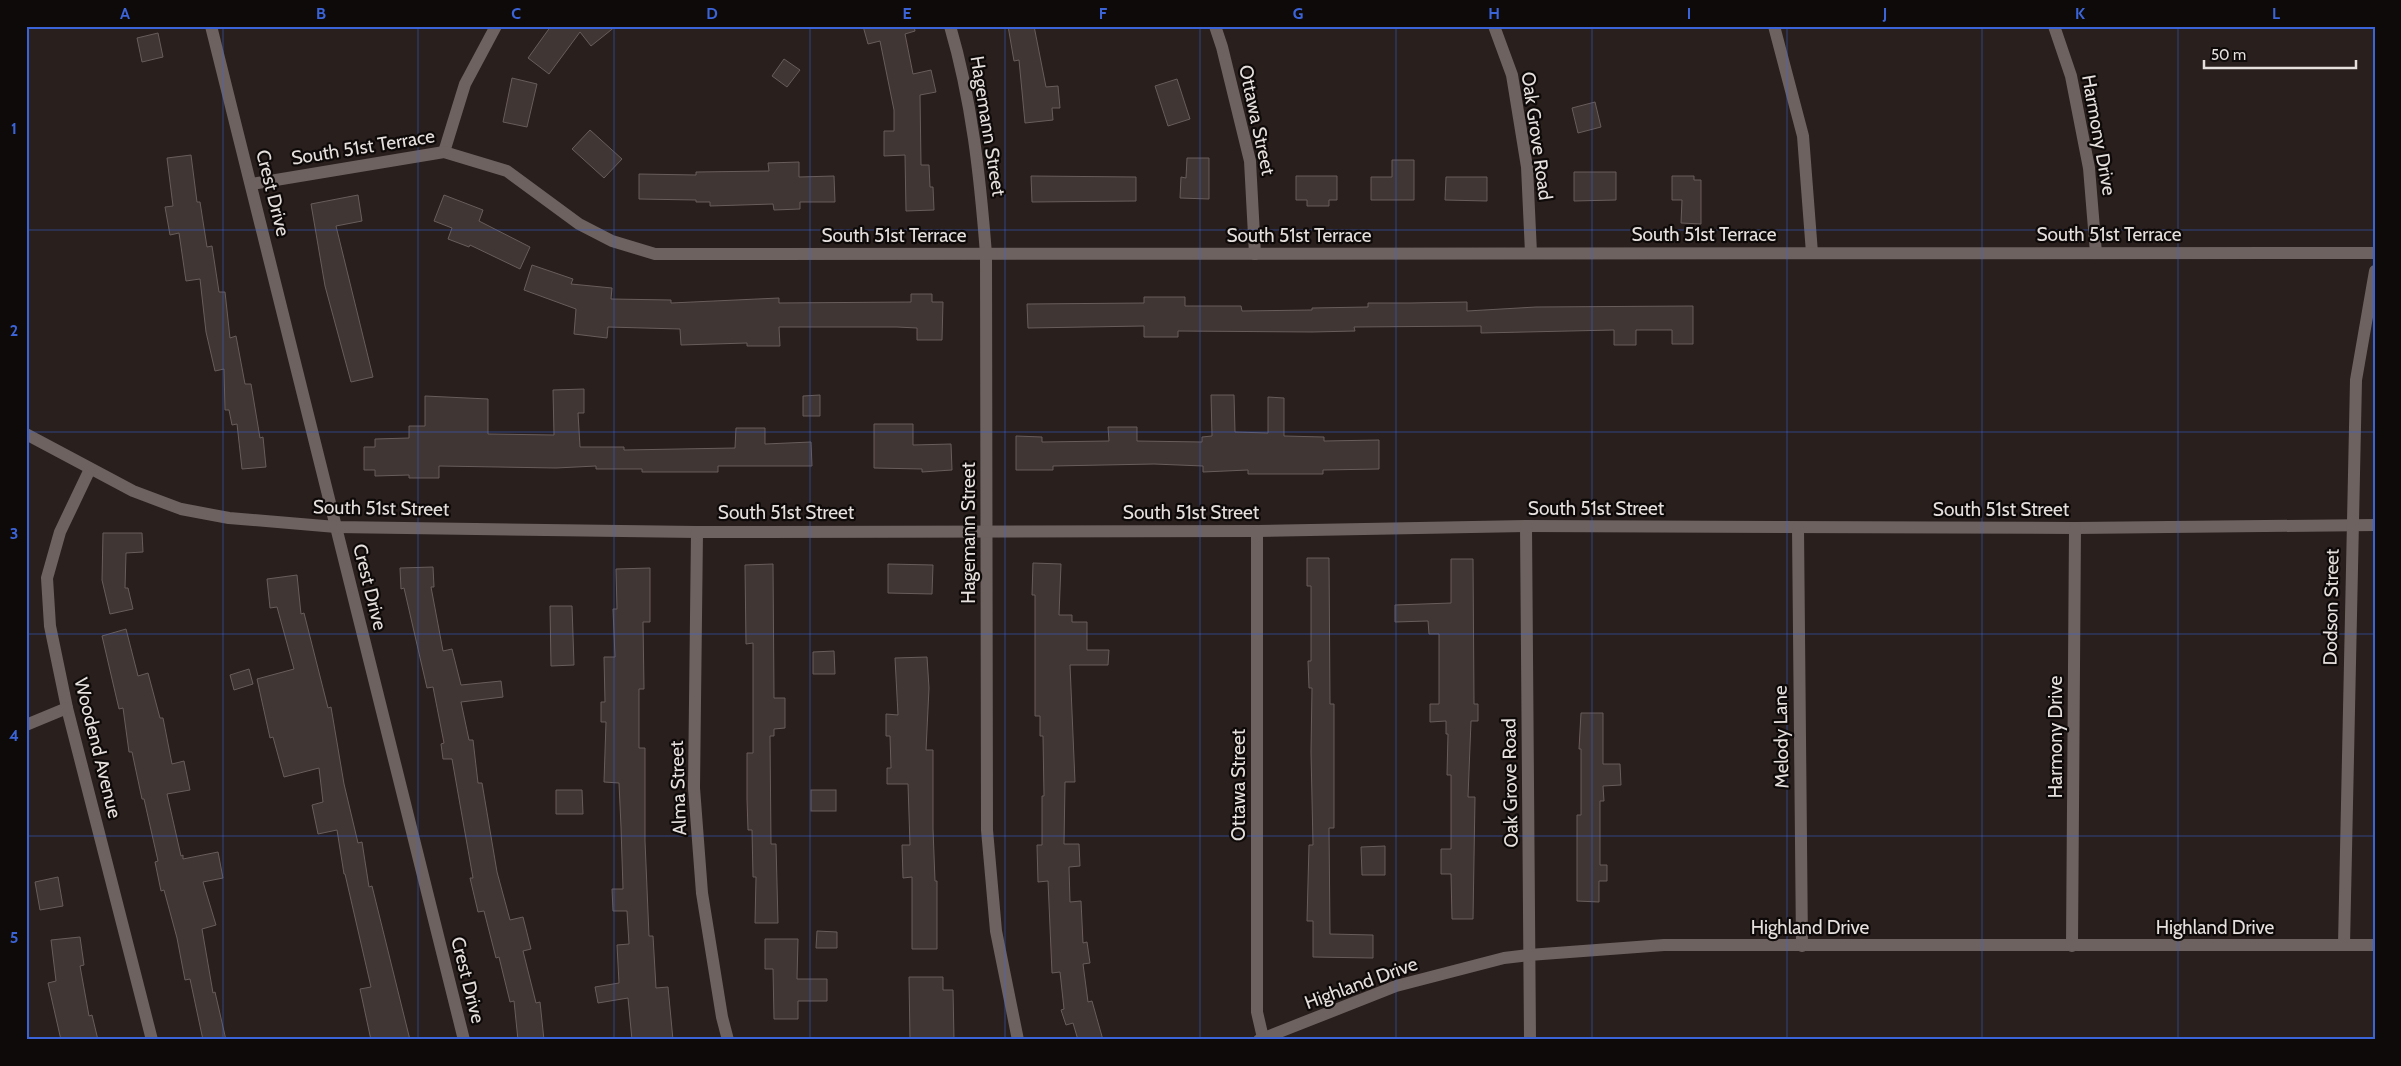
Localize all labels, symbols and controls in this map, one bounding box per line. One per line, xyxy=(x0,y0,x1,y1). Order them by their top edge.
text: A xyxy=(120,4,130,23)
text: B xyxy=(316,4,326,23)
text: C xyxy=(511,4,521,23)
text: D xyxy=(706,4,718,23)
text: E xyxy=(902,4,912,23)
text: F xyxy=(1099,4,1108,23)
text: G xyxy=(1293,4,1303,23)
text: H xyxy=(1488,4,1500,23)
text: I xyxy=(1687,4,1691,23)
text: J xyxy=(1882,4,1887,23)
text: K xyxy=(2075,4,2085,23)
text: L xyxy=(2272,4,2280,23)
scale bar xyxy=(2204,38,2356,70)
text: 50 m xyxy=(2211,46,2246,64)
street label: Hagemann Street xyxy=(966,54,1011,198)
street label: Ottawa Street xyxy=(1234,63,1280,178)
street label: Oak Grove Road xyxy=(1517,70,1557,202)
street label: Harmony Drive xyxy=(2077,73,2121,197)
text: 1 xyxy=(11,119,17,138)
street label: South 51st Terrace xyxy=(290,124,437,170)
street label: Crest Drive xyxy=(251,147,295,239)
street label: South 51st Terrace xyxy=(1631,223,1777,246)
street label: South 51st Terrace xyxy=(2036,223,2182,246)
street label: South 51st Terrace xyxy=(821,224,967,247)
street label: South 51st Terrace xyxy=(1226,224,1372,247)
text: 2 xyxy=(10,321,18,340)
street label: Hagemann Street xyxy=(957,462,980,604)
street label: South 51st Street xyxy=(313,495,450,521)
street label: South 51st Street xyxy=(1528,497,1665,520)
street label: South 51st Street xyxy=(1933,498,2070,521)
street label: South 51st Street xyxy=(718,501,855,524)
street label: South 51st Street xyxy=(1123,501,1260,524)
text: 3 xyxy=(10,524,18,543)
street label: Crest Drive xyxy=(348,541,392,633)
street label: Dodson Street xyxy=(2318,548,2344,666)
street label: Woodend Avenue xyxy=(69,675,127,821)
street label: Harmony Drive xyxy=(2044,676,2067,798)
street label: Melody Lane xyxy=(1769,685,1793,789)
street label: Oak Grove Road xyxy=(1497,718,1523,848)
text: 4 xyxy=(9,726,19,745)
street label: Ottawa Street xyxy=(1227,728,1250,841)
street label: Alma Street xyxy=(665,740,691,836)
street label: Highland Drive xyxy=(1751,916,1870,939)
street label: Highland Drive xyxy=(2156,916,2275,939)
text: 5 xyxy=(10,928,18,947)
street label: Crest Drive xyxy=(446,934,490,1026)
street label: Highland Drive xyxy=(1301,952,1421,1014)

